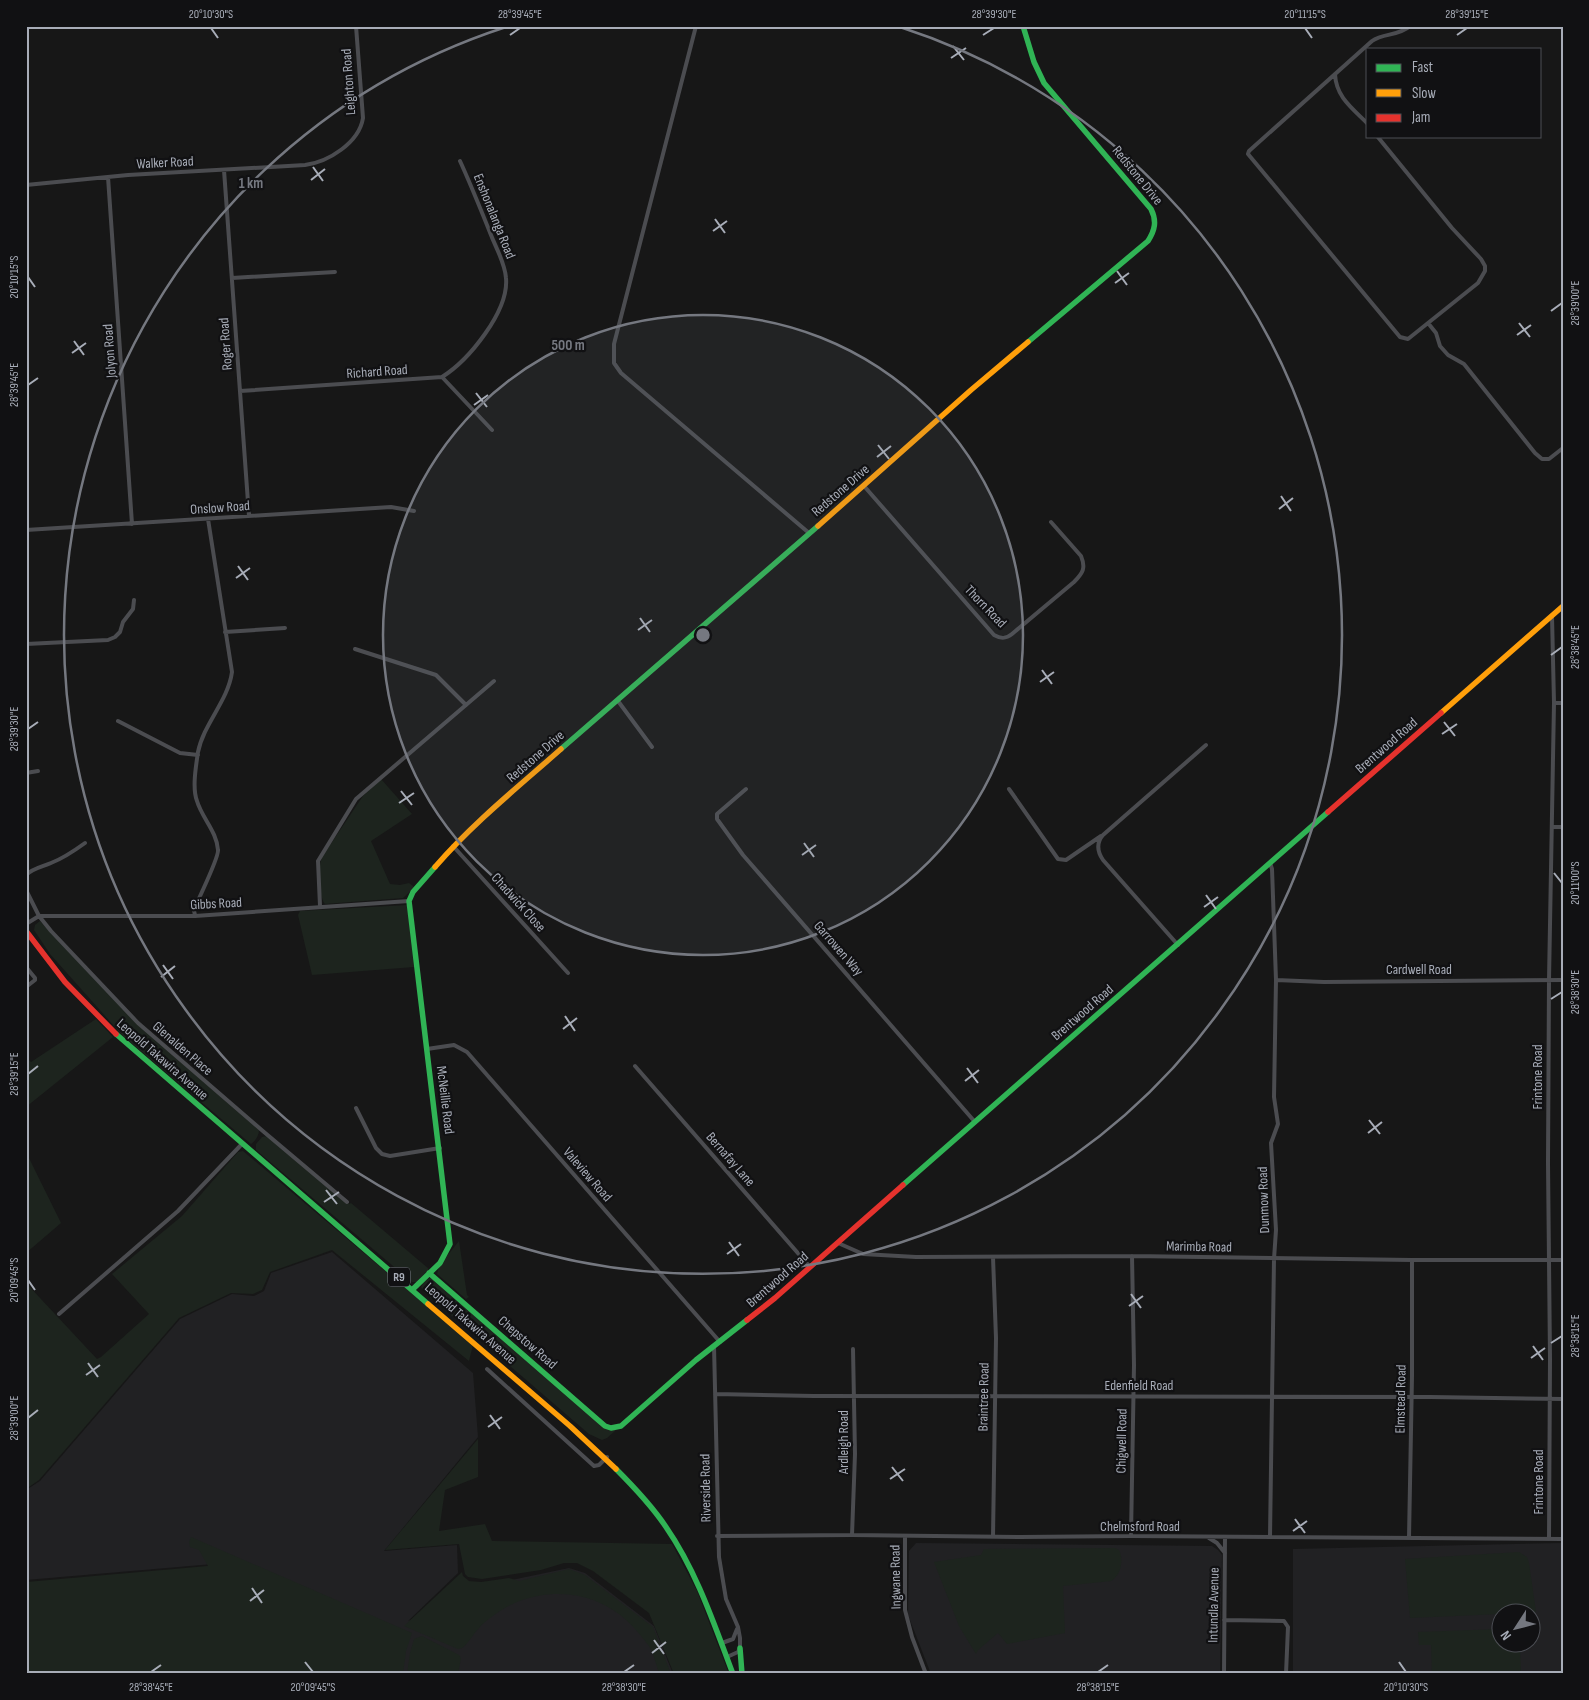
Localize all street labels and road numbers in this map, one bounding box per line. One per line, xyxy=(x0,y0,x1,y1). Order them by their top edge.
street label: Leighton Road xyxy=(338,48,359,116)
street label: Redstone Drive xyxy=(1109,142,1167,208)
street label: Walker Road xyxy=(136,153,194,172)
street label: Enshonalanga Road xyxy=(470,171,519,261)
street label: Roger Road xyxy=(215,317,236,371)
street label: Jolyon Road xyxy=(99,323,120,379)
street label: Richard Road xyxy=(346,361,408,382)
street label: Redstone Drive xyxy=(808,461,873,520)
street label: Onslow Road xyxy=(190,497,251,518)
street label: Thorn Road xyxy=(961,581,1010,631)
street label: Brentwood Road xyxy=(1352,714,1421,777)
street label: Redstone Drive xyxy=(503,727,568,786)
street label: Chadwick Close xyxy=(488,869,550,935)
street label: Gibbs Road xyxy=(190,894,242,913)
street label: Garrowen Way xyxy=(810,917,867,980)
street label: Cardwell Road xyxy=(1386,961,1452,978)
street label: Brentwood Road xyxy=(1048,981,1117,1044)
street label: Leopold Takawira Avenue xyxy=(113,1015,212,1104)
street label: Glenalden Place xyxy=(149,1018,216,1079)
street label: Frintone Road xyxy=(1529,1044,1546,1110)
street label: McNeillie Road xyxy=(433,1065,458,1135)
street label: Bernafay Lane xyxy=(702,1129,759,1190)
street label: Valeview Road xyxy=(559,1144,616,1205)
street label: Dunmow Road xyxy=(1254,1166,1273,1234)
street label: Marimba Road xyxy=(1166,1237,1232,1256)
street label: Brentwood Road xyxy=(743,1248,812,1311)
road number: R9 xyxy=(388,1268,410,1286)
street label: Leopold Takawira Avenue xyxy=(421,1279,520,1368)
street label: Chepstow Road xyxy=(495,1312,561,1373)
street label: Braintree Road xyxy=(974,1362,993,1432)
street label: Elmstead Road xyxy=(1391,1364,1410,1434)
street label: Edenfield Road xyxy=(1105,1377,1174,1394)
street label: Chigwell Road xyxy=(1112,1408,1131,1474)
street label: Ardleigh Road xyxy=(835,1410,852,1475)
street label: Frintone Road xyxy=(1530,1449,1547,1515)
street label: Riverside Road xyxy=(696,1453,715,1522)
street label: Chelmsford Road xyxy=(1100,1518,1180,1535)
street label: Ingwane Road xyxy=(886,1544,905,1609)
street label: Intundla Avenue xyxy=(1204,1567,1223,1643)

